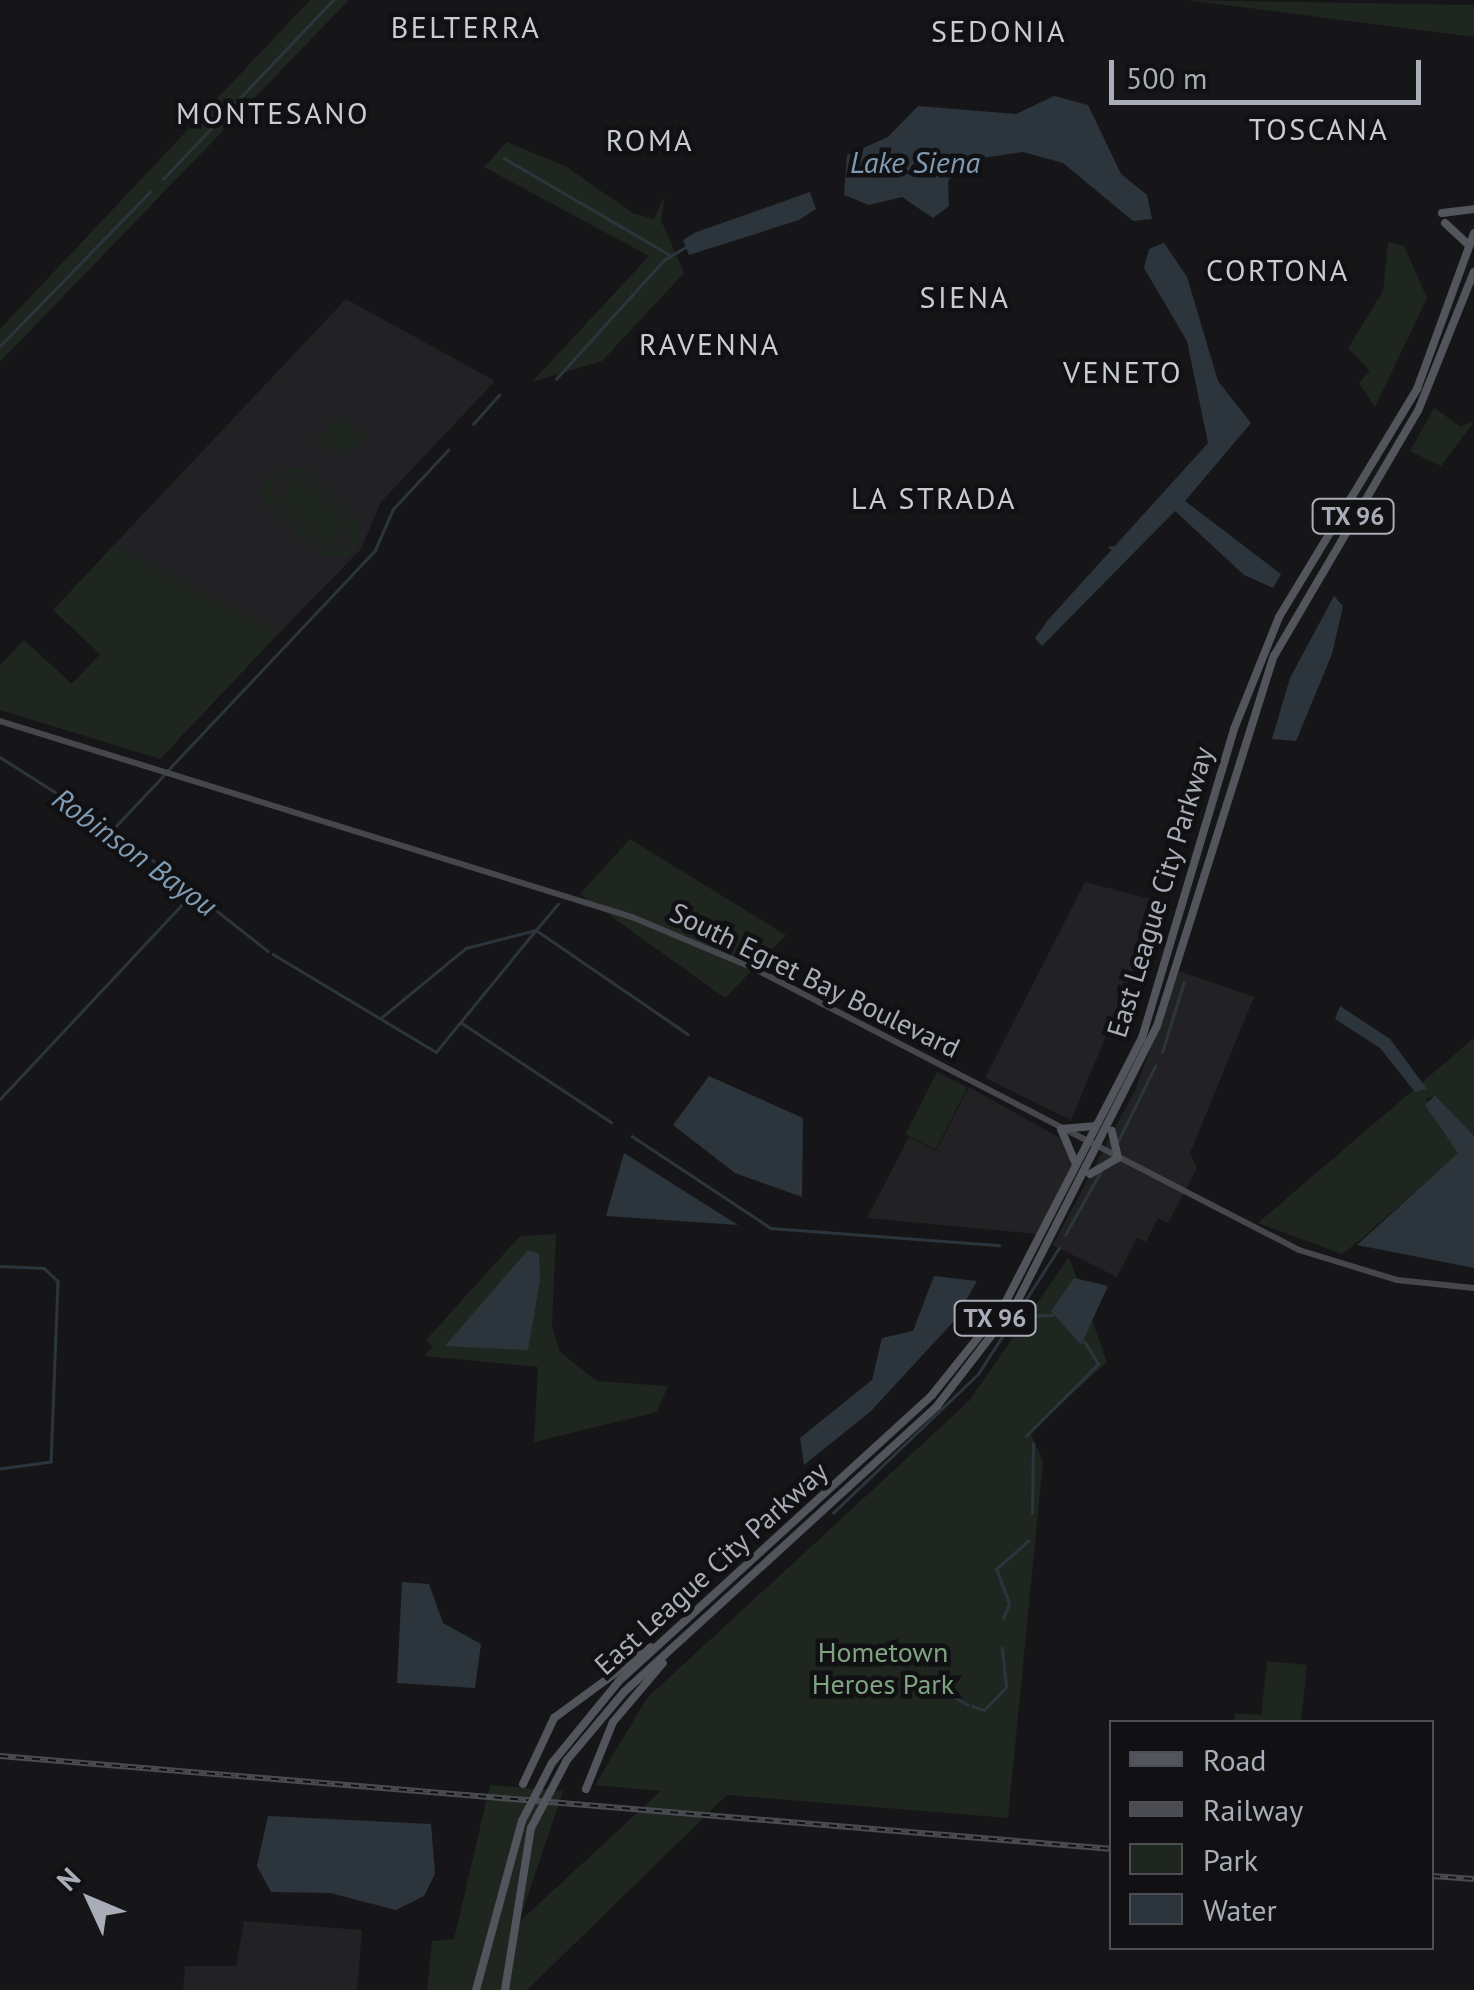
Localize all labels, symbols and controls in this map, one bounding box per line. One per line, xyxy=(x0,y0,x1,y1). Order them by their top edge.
district label: BELTERRA xyxy=(391,9,541,45)
district label: SEDONIA xyxy=(931,13,1067,49)
scale bar xyxy=(1114,40,1426,102)
text: 500 m xyxy=(1126,58,1207,97)
district label: MONTESANO xyxy=(176,95,370,131)
district label: TOSCANA xyxy=(1249,111,1389,147)
district label: ROMA xyxy=(606,122,694,158)
water label: Lake Siena xyxy=(850,144,980,180)
district label: CORTONA xyxy=(1206,252,1350,288)
district label: SIENA xyxy=(920,279,1010,315)
district label: RAVENNA xyxy=(639,326,781,362)
district label: VENETO xyxy=(1063,354,1183,390)
district label: LA STRADA xyxy=(850,480,1018,516)
road number: TX 96 xyxy=(1310,496,1396,536)
street label: East League City Parkway xyxy=(1100,742,1220,1042)
water label: Robinson Bayou xyxy=(46,780,224,924)
street label: South Egret Bay Boulevard xyxy=(664,895,966,1065)
road number: TX 96 xyxy=(952,1298,1038,1338)
street label: East League City Parkway xyxy=(587,1454,835,1682)
park label: Hometown Heroes Park xyxy=(812,1635,954,1701)
legend xyxy=(1109,1720,1434,1950)
text: Road xyxy=(1203,1740,1267,1779)
text: Railway xyxy=(1203,1790,1303,1829)
text: Park xyxy=(1203,1840,1258,1879)
north arrow xyxy=(40,1850,140,1950)
text: N xyxy=(48,1859,88,1898)
text: Water xyxy=(1203,1890,1277,1929)

